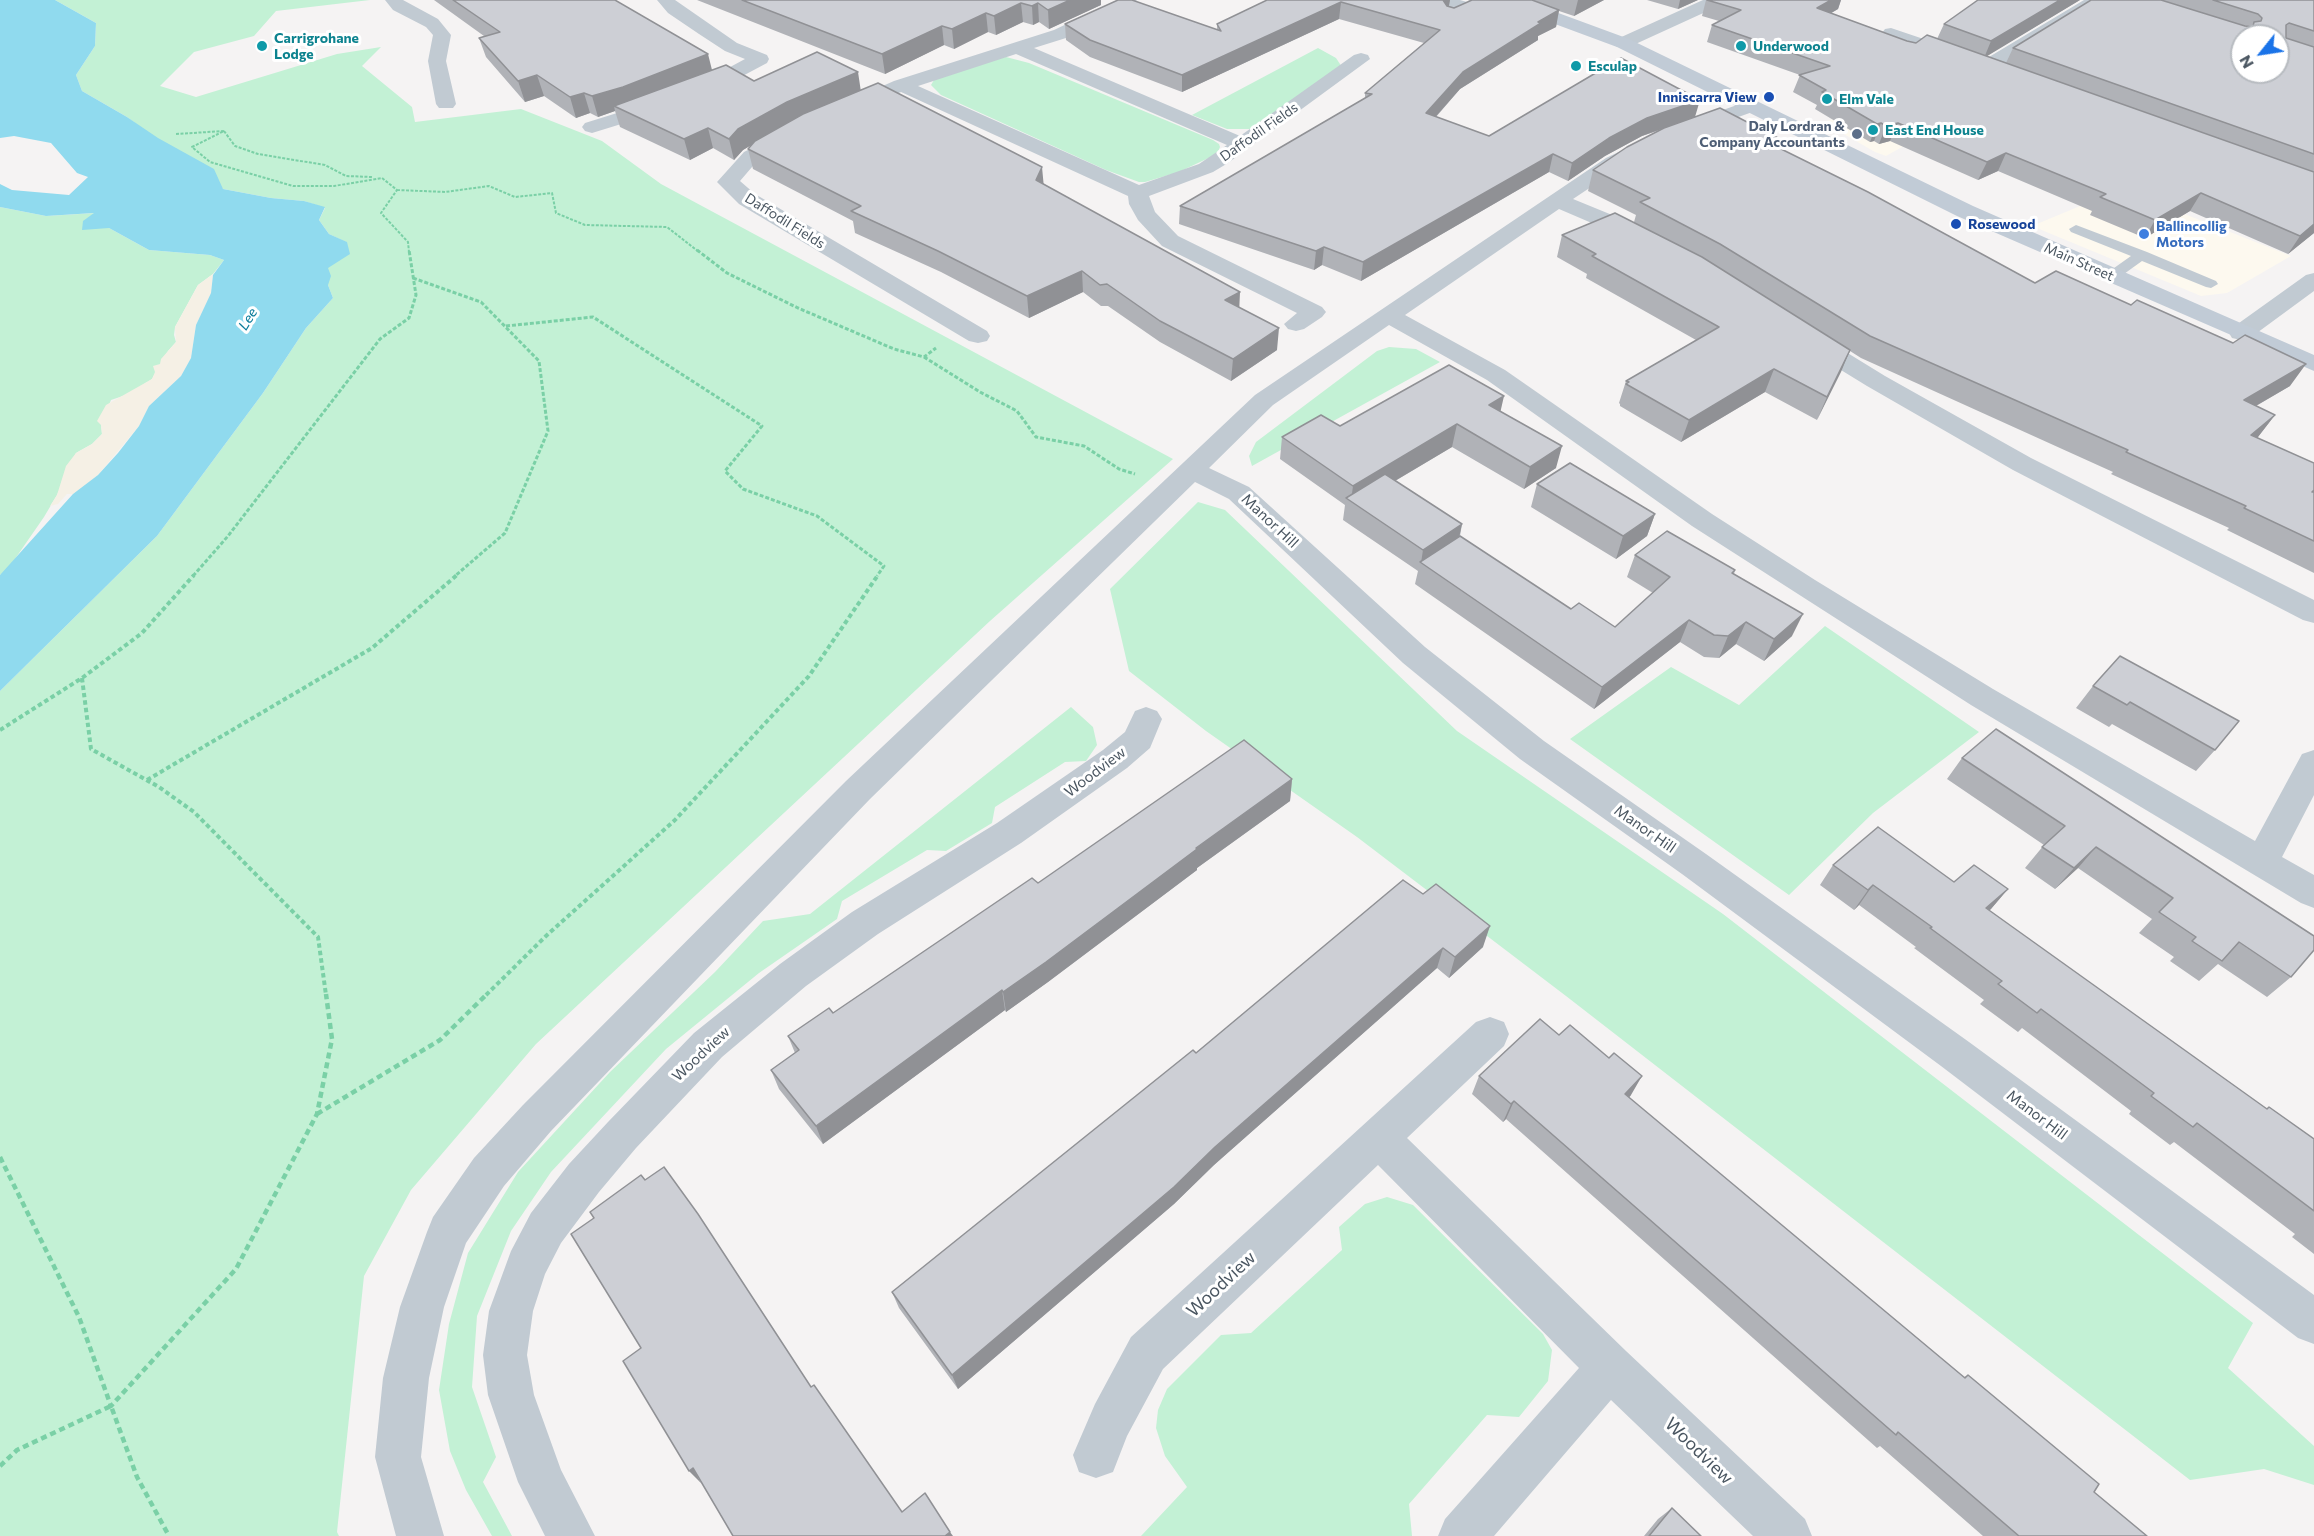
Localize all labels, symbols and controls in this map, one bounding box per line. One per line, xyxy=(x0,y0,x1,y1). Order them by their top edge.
north arrow xyxy=(2230,24,2290,84)
place label: Carrigrohane Lodge xyxy=(274,30,359,62)
place label: Underwood xyxy=(1753,38,1829,54)
marker: Carrigrohane Lodge xyxy=(255,39,269,53)
marker: Underwood xyxy=(1734,39,1748,53)
text: N xyxy=(2234,52,2257,72)
place label: Esculap xyxy=(1588,58,1637,74)
marker: Esculap xyxy=(1569,59,1583,73)
place label: Inniscarra View xyxy=(1658,89,1757,105)
marker: Inniscarra View xyxy=(1762,90,1776,104)
place label: Elm Vale xyxy=(1839,91,1894,107)
marker: Elm Vale xyxy=(1820,92,1834,106)
street label: Daffodil Fields xyxy=(1217,99,1301,165)
place label: Daly Lordran & Company Accountants xyxy=(1699,118,1845,150)
place label: East End House xyxy=(1885,122,1984,138)
marker: East End House xyxy=(1866,123,1880,137)
marker: Daly Lordran & Company Accountants xyxy=(1850,127,1864,141)
street label: Daffodil Fields xyxy=(742,190,828,252)
place label: Rosewood xyxy=(1968,216,2035,232)
marker: Rosewood xyxy=(1949,217,1963,231)
place label: Ballincollig Motors xyxy=(2156,218,2227,250)
marker: Ballincollig Motors xyxy=(2137,227,2151,241)
street label: Main Street xyxy=(2042,239,2116,285)
water label: Lee xyxy=(235,305,261,333)
street label: Manor Hill xyxy=(1238,490,1302,552)
street label: Woodview xyxy=(1061,743,1129,801)
street label: Manor Hill xyxy=(1611,801,1679,857)
street label: Woodview xyxy=(668,1023,734,1085)
street label: Manor Hill xyxy=(2003,1086,2071,1144)
street label: Woodview xyxy=(1182,1247,1260,1321)
street label: Woodview xyxy=(1660,1413,1738,1489)

